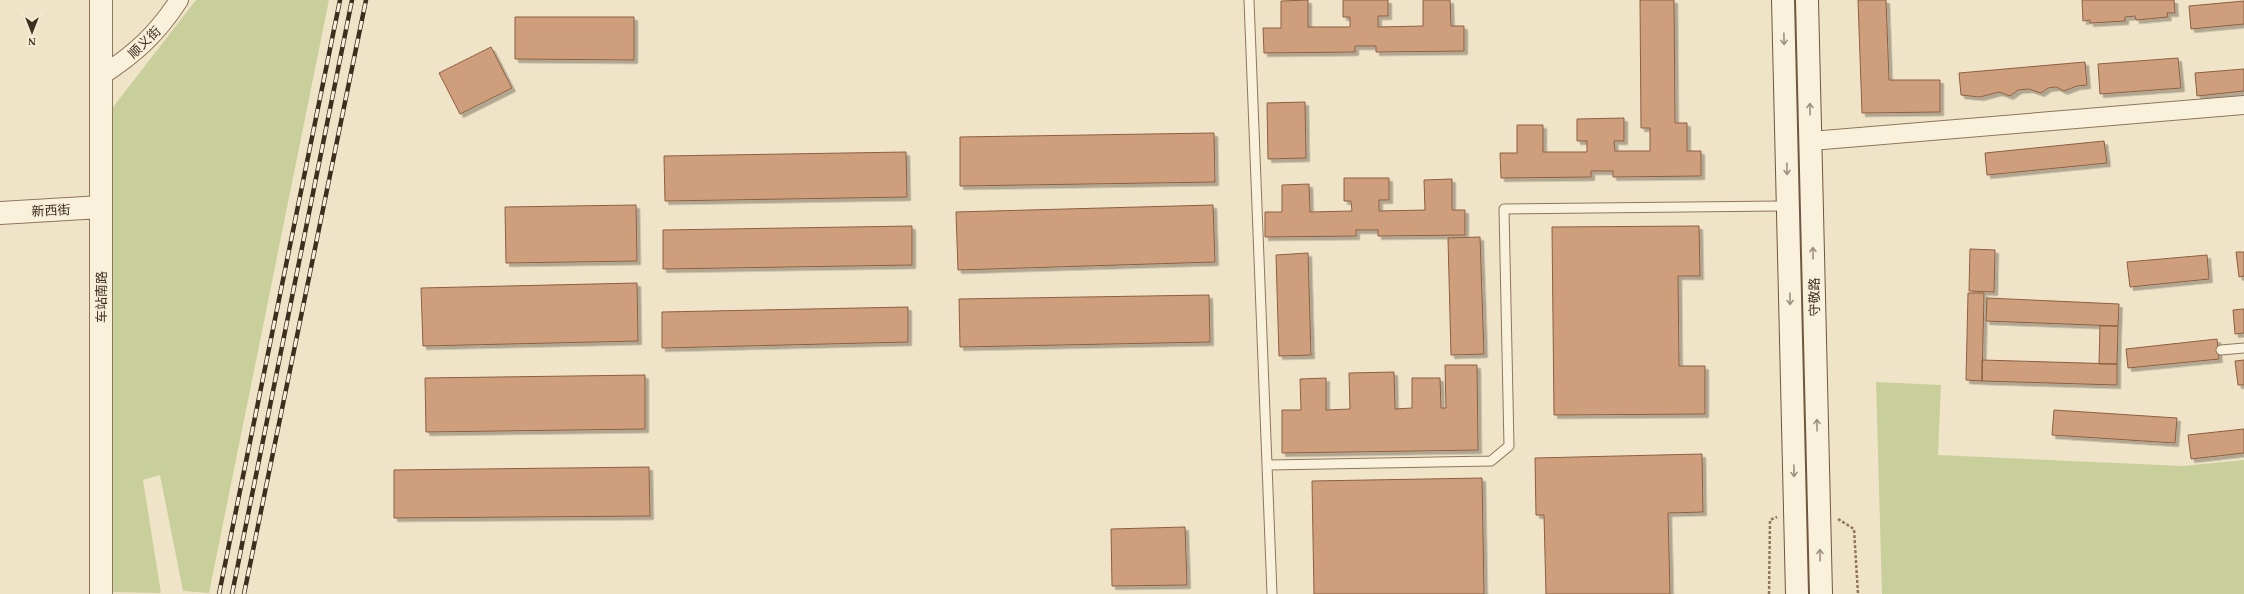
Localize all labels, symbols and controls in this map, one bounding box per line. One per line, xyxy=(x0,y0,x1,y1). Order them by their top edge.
north arrow xyxy=(12,12,52,52)
street label: 顺义街 xyxy=(125,23,164,61)
one-way arrow xyxy=(1780,32,1788,45)
text: N xyxy=(28,36,36,48)
one-way arrow xyxy=(1806,103,1814,116)
one-way arrow xyxy=(1783,162,1791,175)
street label: 新西街 xyxy=(31,202,71,219)
one-way arrow xyxy=(1809,247,1817,260)
street label: 车站南路 xyxy=(94,271,109,323)
street label: 守敬路 xyxy=(1807,277,1822,317)
one-way arrow xyxy=(1787,292,1794,305)
one-way arrow xyxy=(1813,419,1821,432)
one-way arrow xyxy=(1791,464,1798,477)
one-way arrow xyxy=(1816,549,1824,562)

